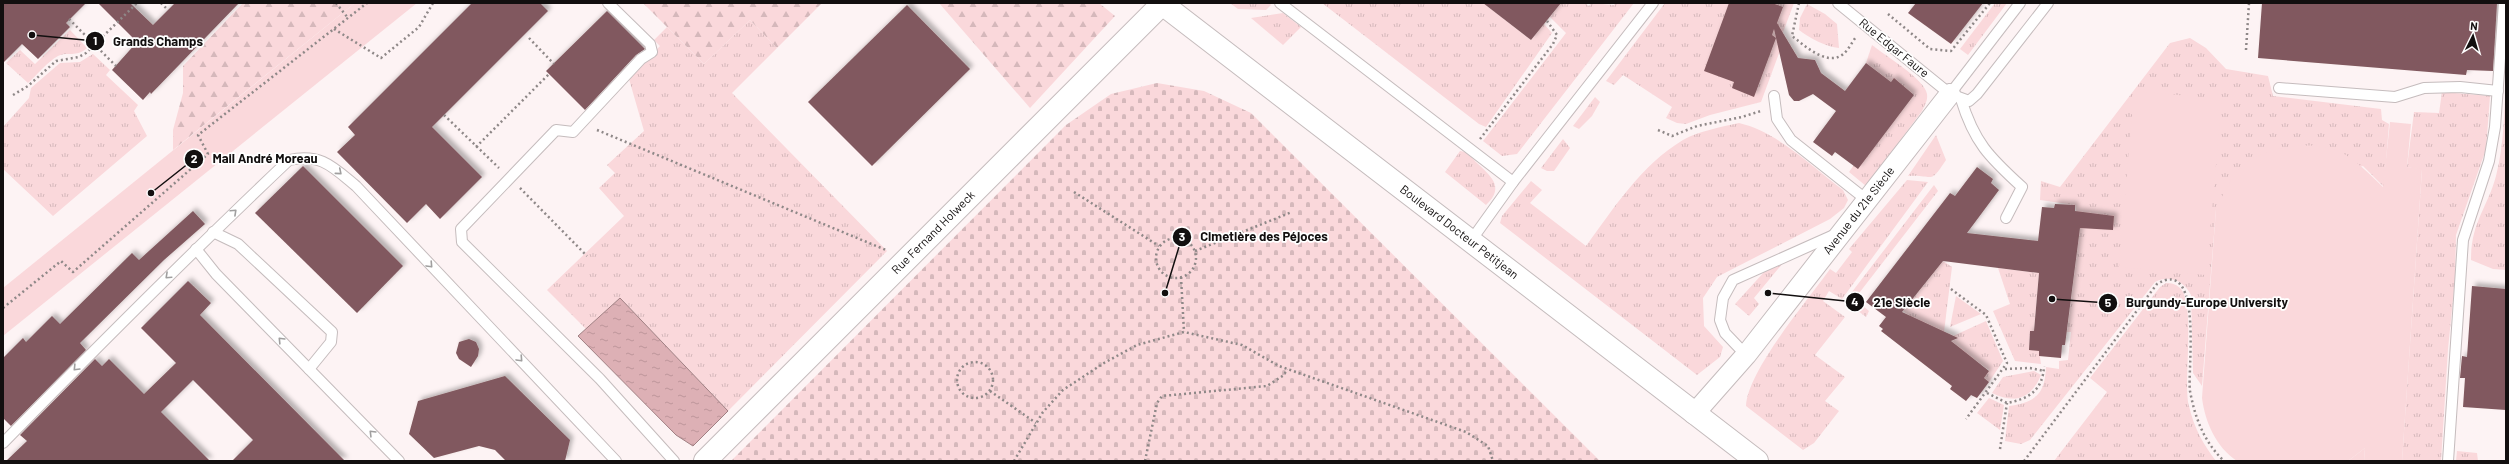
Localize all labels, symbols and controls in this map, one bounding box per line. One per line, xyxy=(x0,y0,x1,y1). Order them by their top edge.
street label: Rue Edgar Faure xyxy=(1857,15,1932,80)
north arrow xyxy=(2453,16,2493,56)
text: N xyxy=(2470,19,2478,32)
callout: Grands Champs xyxy=(85,29,211,54)
text: 1 xyxy=(93,33,97,47)
text: Grands Champs xyxy=(113,33,203,49)
callout: Mail André Moreau xyxy=(184,146,325,171)
text: Mail André Moreau xyxy=(212,150,318,166)
text: 2 xyxy=(191,151,198,165)
street label: Avenue du 21e Siècle xyxy=(1820,163,1897,256)
one-way arrow xyxy=(334,168,342,175)
street label: Boulevard Docteur Petitjean xyxy=(1398,181,1522,281)
street label: Rue Fernand Holweck xyxy=(888,187,977,276)
one-way arrow xyxy=(229,209,237,217)
callout: Cimetière des Péjoces xyxy=(1172,224,1336,249)
text: Cimetière des Péjoces xyxy=(1200,228,1328,244)
text: 3 xyxy=(1179,229,1185,243)
one-way arrow xyxy=(425,260,433,268)
one-way arrow xyxy=(165,271,173,279)
callout: 21e Siècle xyxy=(1845,290,1938,315)
callout: Burgundy-Europe University xyxy=(2098,290,2296,315)
text: 4 xyxy=(1851,294,1859,308)
text: 21e Siècle xyxy=(1874,294,1930,310)
text: Burgundy-Europe University xyxy=(2126,294,2288,310)
text: 5 xyxy=(2105,295,2112,309)
one-way arrow xyxy=(278,337,286,345)
one-way arrow xyxy=(515,354,523,362)
one-way arrow xyxy=(73,363,81,371)
one-way arrow xyxy=(369,430,377,438)

